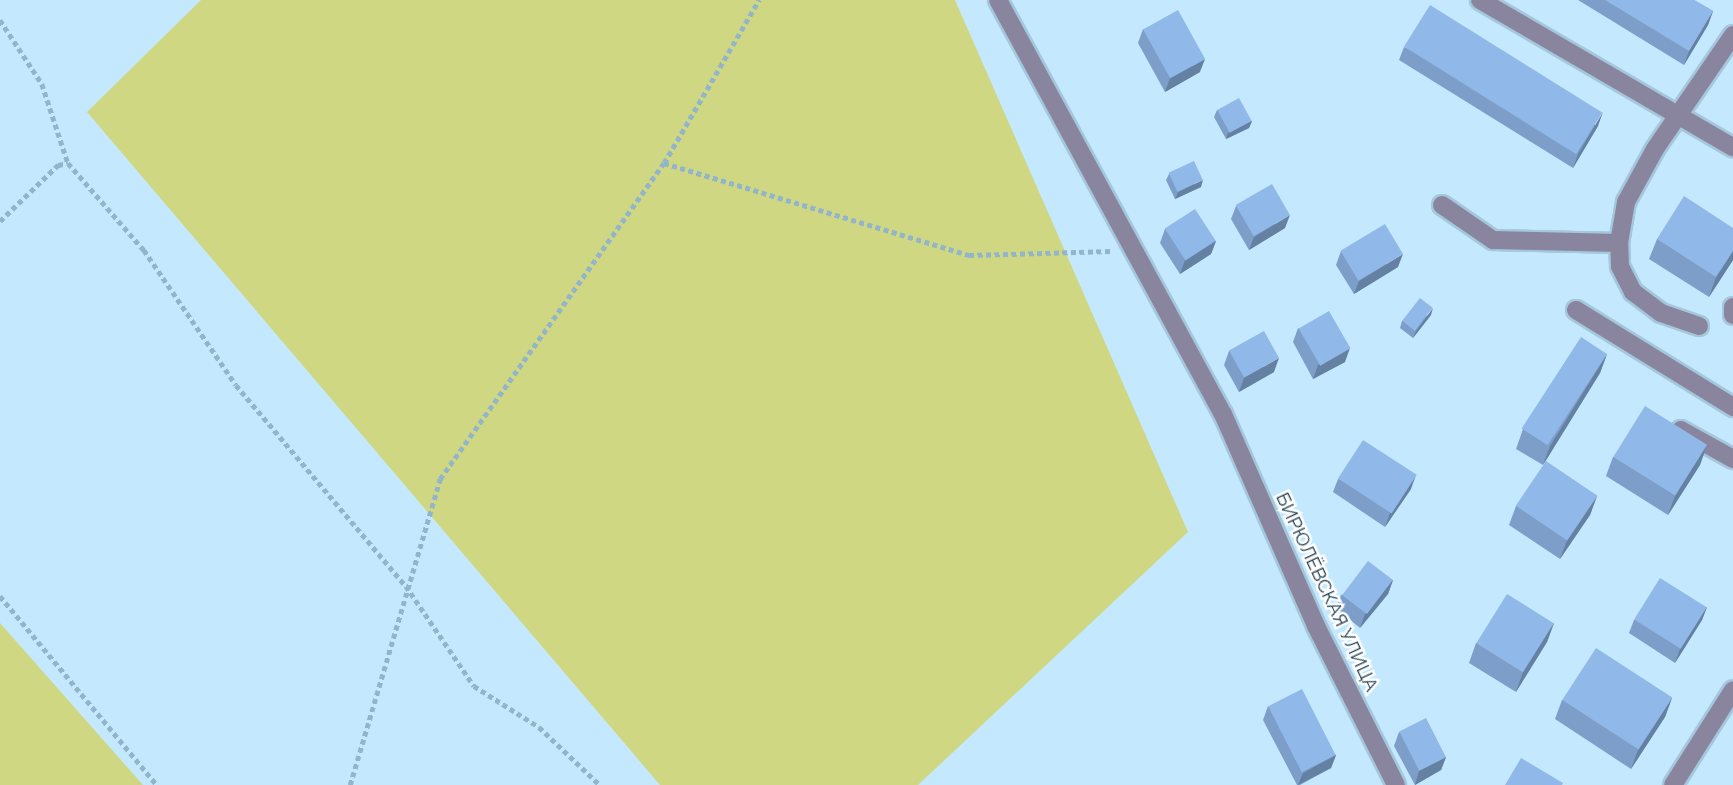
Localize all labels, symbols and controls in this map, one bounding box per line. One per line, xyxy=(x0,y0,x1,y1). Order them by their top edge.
street label: БИРЮЛЁВСКАЯ УЛИЦА xyxy=(1271,489,1383,695)

